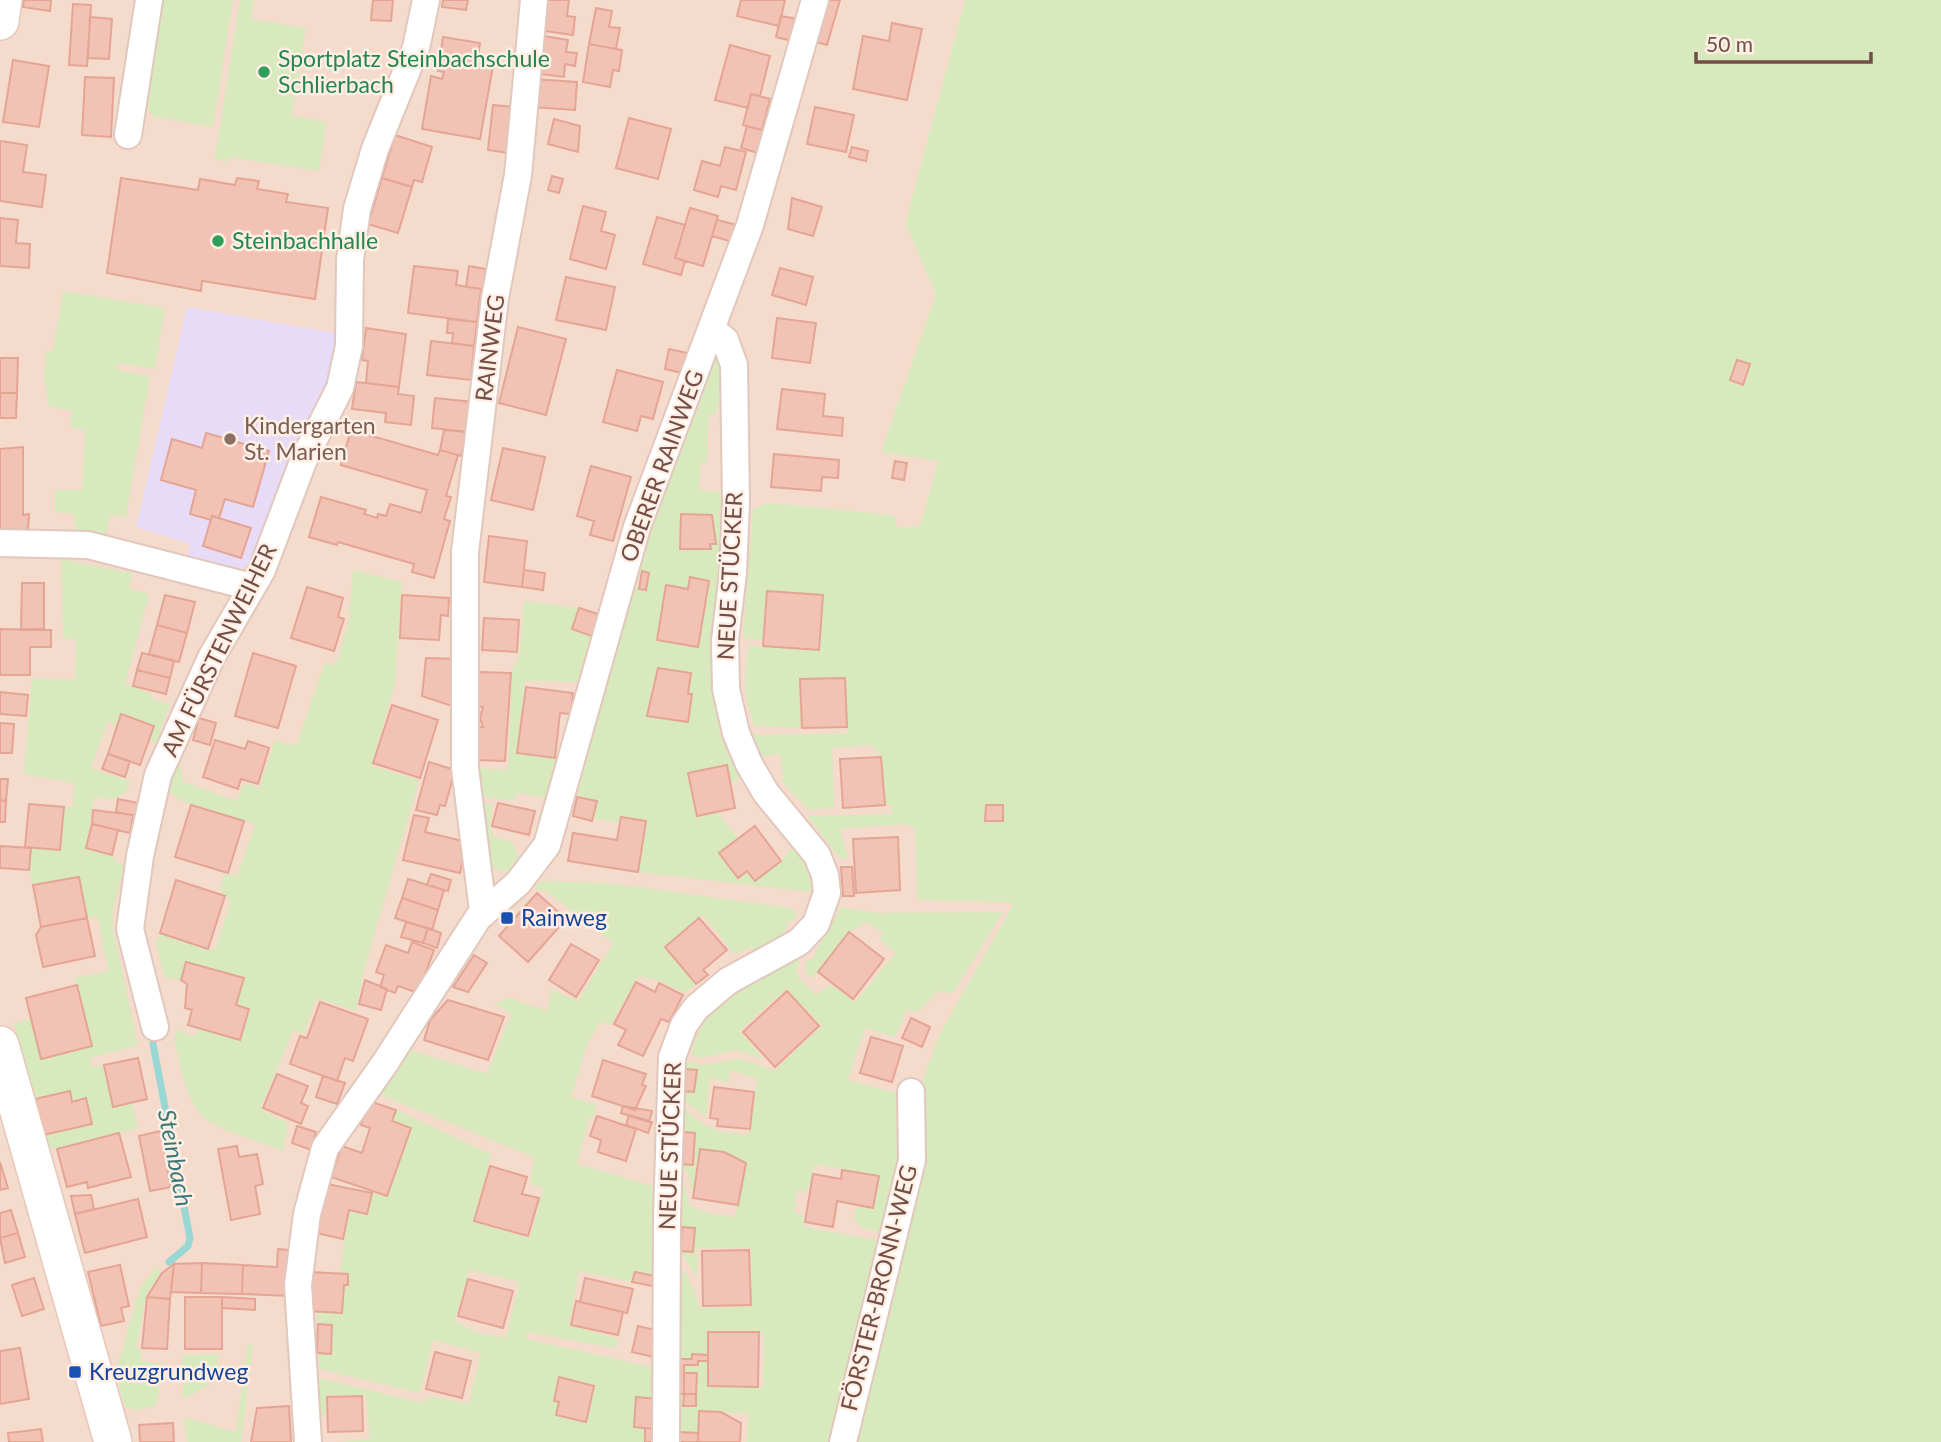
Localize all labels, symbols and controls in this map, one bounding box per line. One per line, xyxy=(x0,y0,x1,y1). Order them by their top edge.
scale bar xyxy=(1696,21,1871,65)
text: 50 m xyxy=(1706,31,1753,56)
place label: Sportplatz Steinbachschule Schlierbach xyxy=(278,44,550,98)
marker: Sportplatz Steinbachschule Schlierbach xyxy=(256,64,272,80)
place label: Steinbachhalle xyxy=(232,226,378,254)
marker: Steinbachhalle xyxy=(210,233,226,249)
street label: RAINWEG xyxy=(469,293,509,403)
street label: OBERER RAINWEG xyxy=(613,366,709,565)
place label: Kindergarten St. Marien xyxy=(244,411,376,465)
marker: Kindergarten St. Marien xyxy=(222,431,238,447)
street label: NEUE STÜCKER xyxy=(711,491,747,661)
street label: AM FÜRSTENWEIHER xyxy=(154,538,282,760)
place label: Rainweg xyxy=(521,903,607,931)
marker: Rainweg xyxy=(499,910,515,926)
street label: NEUE STÜCKER xyxy=(652,1061,686,1231)
water label: Steinbach xyxy=(153,1107,200,1209)
street label: FÖRSTER-BRONN-WEG xyxy=(834,1162,922,1414)
place label: Kreuzgrundweg xyxy=(89,1357,248,1385)
marker: Kreuzgrundweg xyxy=(67,1364,83,1380)

